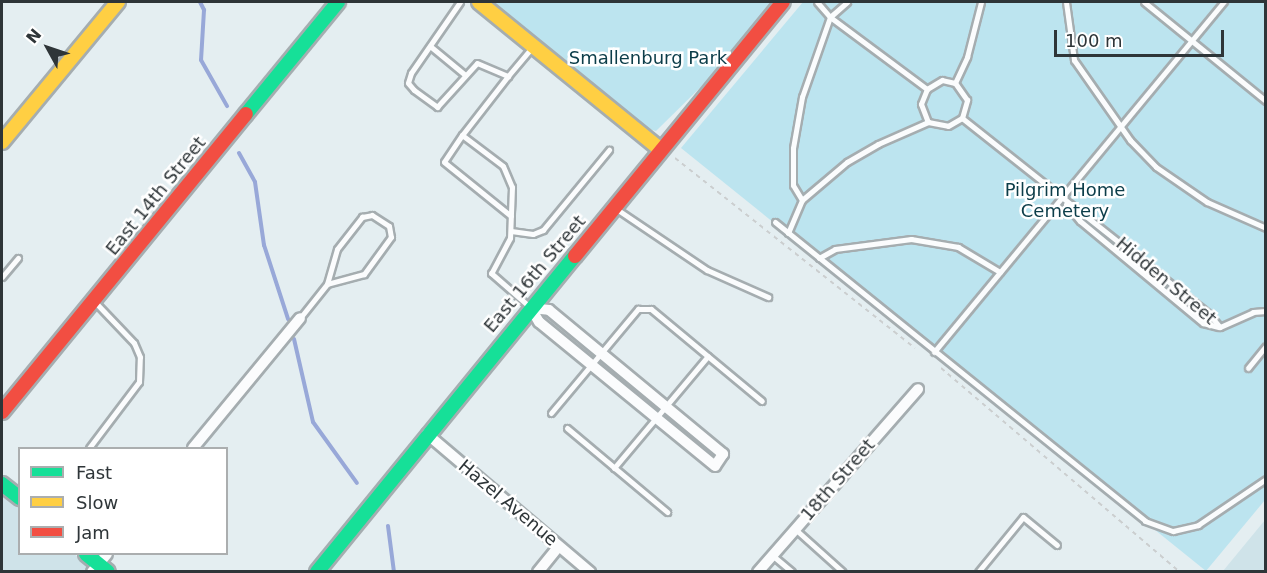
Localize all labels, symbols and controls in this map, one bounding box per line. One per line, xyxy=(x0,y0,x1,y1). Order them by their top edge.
north arrow xyxy=(18,18,78,78)
scale bar xyxy=(1057,18,1226,56)
text: N xyxy=(22,25,45,47)
text: 100 m xyxy=(1065,30,1123,51)
park label: Smallenburg Park xyxy=(569,47,727,69)
street label: East 14th Street xyxy=(102,132,210,260)
park label: Pilgrim Home Cemetery xyxy=(1005,180,1125,222)
street label: East 16th Street xyxy=(480,211,590,337)
street label: Hidden Street xyxy=(1111,233,1221,329)
street label: 18th Street xyxy=(796,435,880,525)
legend xyxy=(18,447,228,555)
street label: Hazel Avenue xyxy=(454,455,562,551)
text: Fast xyxy=(76,462,112,483)
text: Slow xyxy=(76,492,118,513)
text: Jam xyxy=(76,522,110,543)

